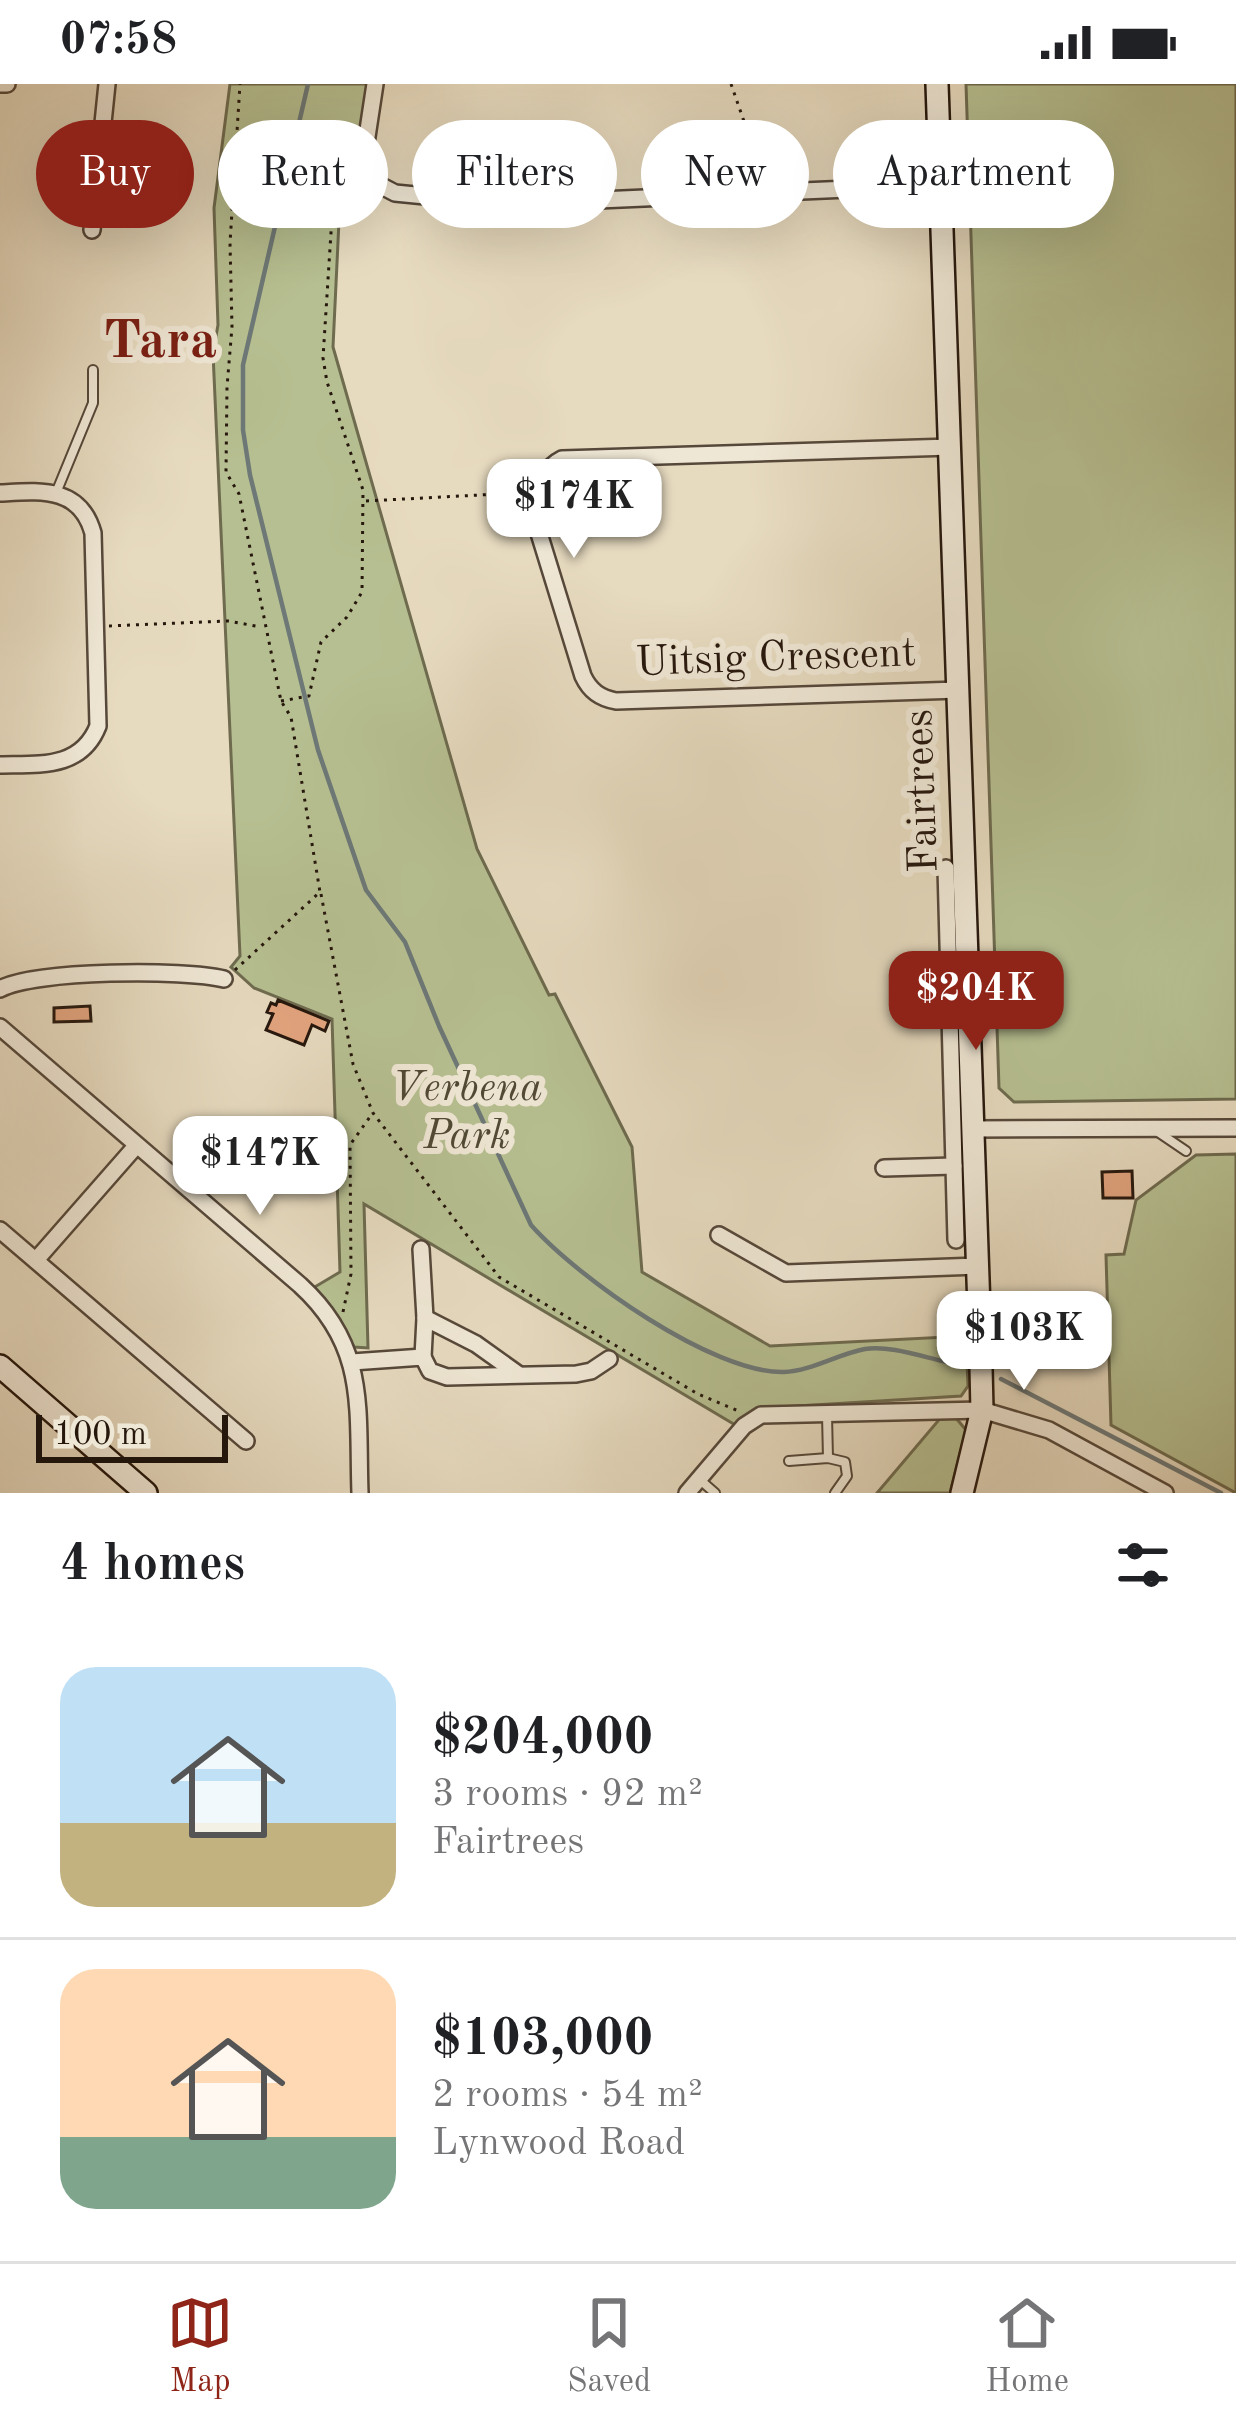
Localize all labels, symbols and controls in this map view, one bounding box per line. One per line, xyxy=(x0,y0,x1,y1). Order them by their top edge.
text: 07:58 xyxy=(60,19,177,64)
chip: Buy xyxy=(36,120,194,228)
chip: Rent xyxy=(218,120,388,228)
chip: Filters xyxy=(412,120,617,228)
chip: New xyxy=(641,120,809,228)
chip: Apartment xyxy=(833,120,1114,228)
district label: Tara xyxy=(103,316,217,370)
pin: $174K xyxy=(490,459,658,561)
text: $174K xyxy=(514,478,634,517)
street label: Uitsig Crescent xyxy=(635,633,917,685)
street label: Fairtrees xyxy=(899,708,947,874)
pin: $204K xyxy=(892,951,1060,1053)
text: $204K xyxy=(916,970,1036,1009)
park label: Verbena Park xyxy=(392,1068,542,1158)
pin: $147K xyxy=(176,1116,344,1218)
text: $147K xyxy=(200,1135,320,1174)
pin: $103K xyxy=(940,1291,1108,1393)
text: $103K xyxy=(964,1310,1084,1349)
scale bar xyxy=(36,1409,228,1462)
text: 100 m xyxy=(54,1419,147,1452)
icon: filters xyxy=(1110,1532,1176,1598)
text: 4 homes xyxy=(60,1540,245,1591)
text: $204,000 xyxy=(432,1714,653,1765)
icon: home xyxy=(156,1715,300,1859)
text: 3 rooms · 92 m² xyxy=(432,1775,703,1814)
text: Fairtrees xyxy=(432,1823,584,1862)
text: $103,000 xyxy=(432,2015,653,2066)
icon: home xyxy=(156,2017,300,2161)
text: 2 rooms · 54 m² xyxy=(432,2076,703,2115)
text: Lynwood Road xyxy=(432,2124,685,2163)
tab: Map xyxy=(167,2290,233,2403)
tab: Saved xyxy=(567,2290,651,2403)
tab: Home xyxy=(985,2290,1069,2403)

